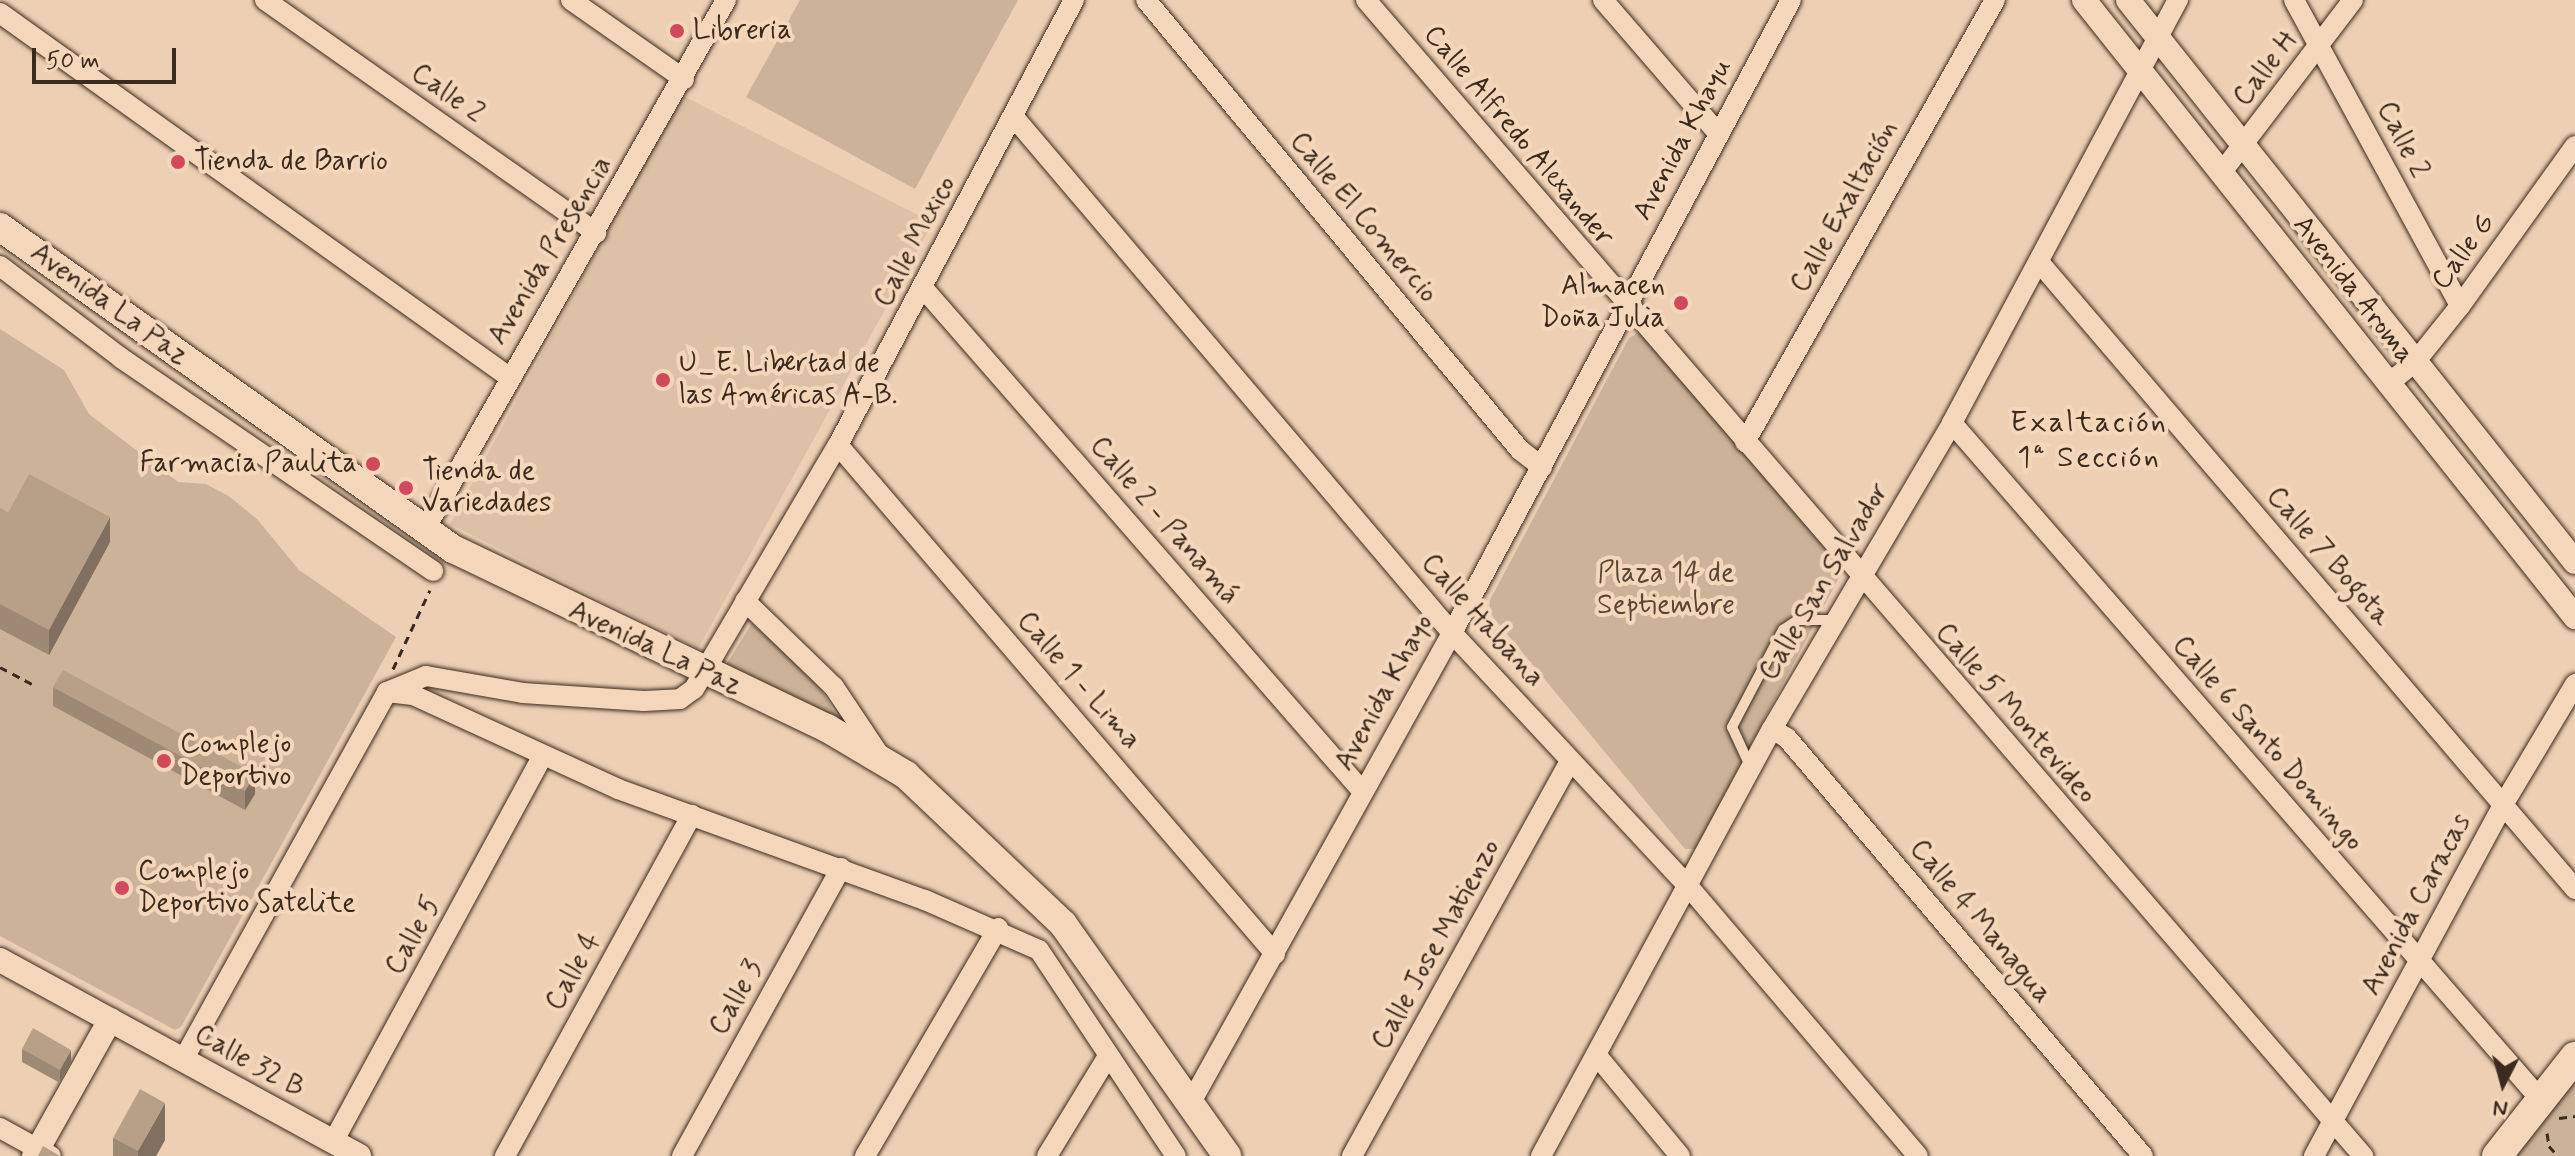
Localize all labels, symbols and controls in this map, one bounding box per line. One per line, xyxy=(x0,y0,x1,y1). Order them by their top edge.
place label: Libreria xyxy=(693,14,792,48)
street label: Calle Alfredo Alexander xyxy=(1416,19,1620,253)
marker: Libreria xyxy=(668,22,686,40)
street label: Calle H xyxy=(2227,25,2305,113)
scale bar xyxy=(36,32,180,82)
text: 50 m xyxy=(46,46,100,77)
street label: Avenida Khayu xyxy=(1628,56,1738,224)
street label: Calle 2 xyxy=(404,57,490,131)
street label: Calle 2 xyxy=(2369,96,2435,184)
street label: Calle Exaltación xyxy=(1783,114,1907,300)
street label: Calle El Comercio xyxy=(1282,126,1444,310)
place label: Tienda de Barrio xyxy=(194,145,389,179)
street label: Avenida Presencia xyxy=(481,150,621,352)
marker: Tienda de Barrio xyxy=(169,153,187,171)
street label: Calle Mexico xyxy=(868,171,964,313)
street label: Calle G xyxy=(2425,207,2503,297)
street label: Avenida Aroma xyxy=(2285,209,2421,371)
street label: Avenida La Paz xyxy=(24,237,194,373)
place label: Almacen Doña Julia xyxy=(1538,270,1665,336)
marker: Almacen Doña Julia xyxy=(1672,294,1690,312)
place label: U_E. Libertad de las Américas A-B. xyxy=(679,347,890,413)
marker: U_E. Libertad de las Américas A-B. xyxy=(654,371,672,389)
district label: Exaltación 1ª Sección xyxy=(2011,405,2167,476)
street label: Calle 2 - Panamá xyxy=(1082,430,1246,612)
place label: Farmacia Paulita xyxy=(146,447,357,481)
marker: Farmacia Paulita xyxy=(364,455,382,473)
place label: Tienda de Variedades xyxy=(422,455,551,521)
marker: Tienda de Variedades xyxy=(397,479,415,497)
street label: Calle San Salvador xyxy=(1754,480,1896,684)
street label: Calle 7 Bogota xyxy=(2258,480,2398,634)
street label: Calle Habana xyxy=(1413,547,1551,695)
park label: Plaza 14 de Septiembre xyxy=(1597,557,1735,623)
street label: Avenida La Paz xyxy=(564,594,746,704)
street label: Calle 1 - Lima xyxy=(1009,605,1147,757)
street label: Avenida Khayo xyxy=(1328,608,1442,778)
street label: Calle 5 Montevideo xyxy=(1927,617,2103,811)
street label: Calle 6 Santo Domingo xyxy=(2164,629,2370,859)
place label: Complejo Deportivo xyxy=(180,728,291,794)
marker: Complejo Deportivo xyxy=(155,752,173,770)
street label: Avenida Caracas xyxy=(2355,809,2479,1001)
street label: Calle Jose Matienzo xyxy=(1365,833,1509,1057)
street label: Calle 4 Managua xyxy=(1902,833,2058,1011)
place label: Complejo Deportivo Satelite xyxy=(138,855,355,921)
marker: Complejo Deportivo Satelite xyxy=(113,879,131,897)
street label: Calle 5 xyxy=(379,891,449,981)
street label: Calle 4 xyxy=(539,927,609,1017)
street label: Calle 3 xyxy=(703,955,771,1041)
street label: Calle 32 B xyxy=(188,1018,310,1106)
north arrow xyxy=(2463,1044,2543,1124)
text: N xyxy=(2492,1093,2509,1123)

